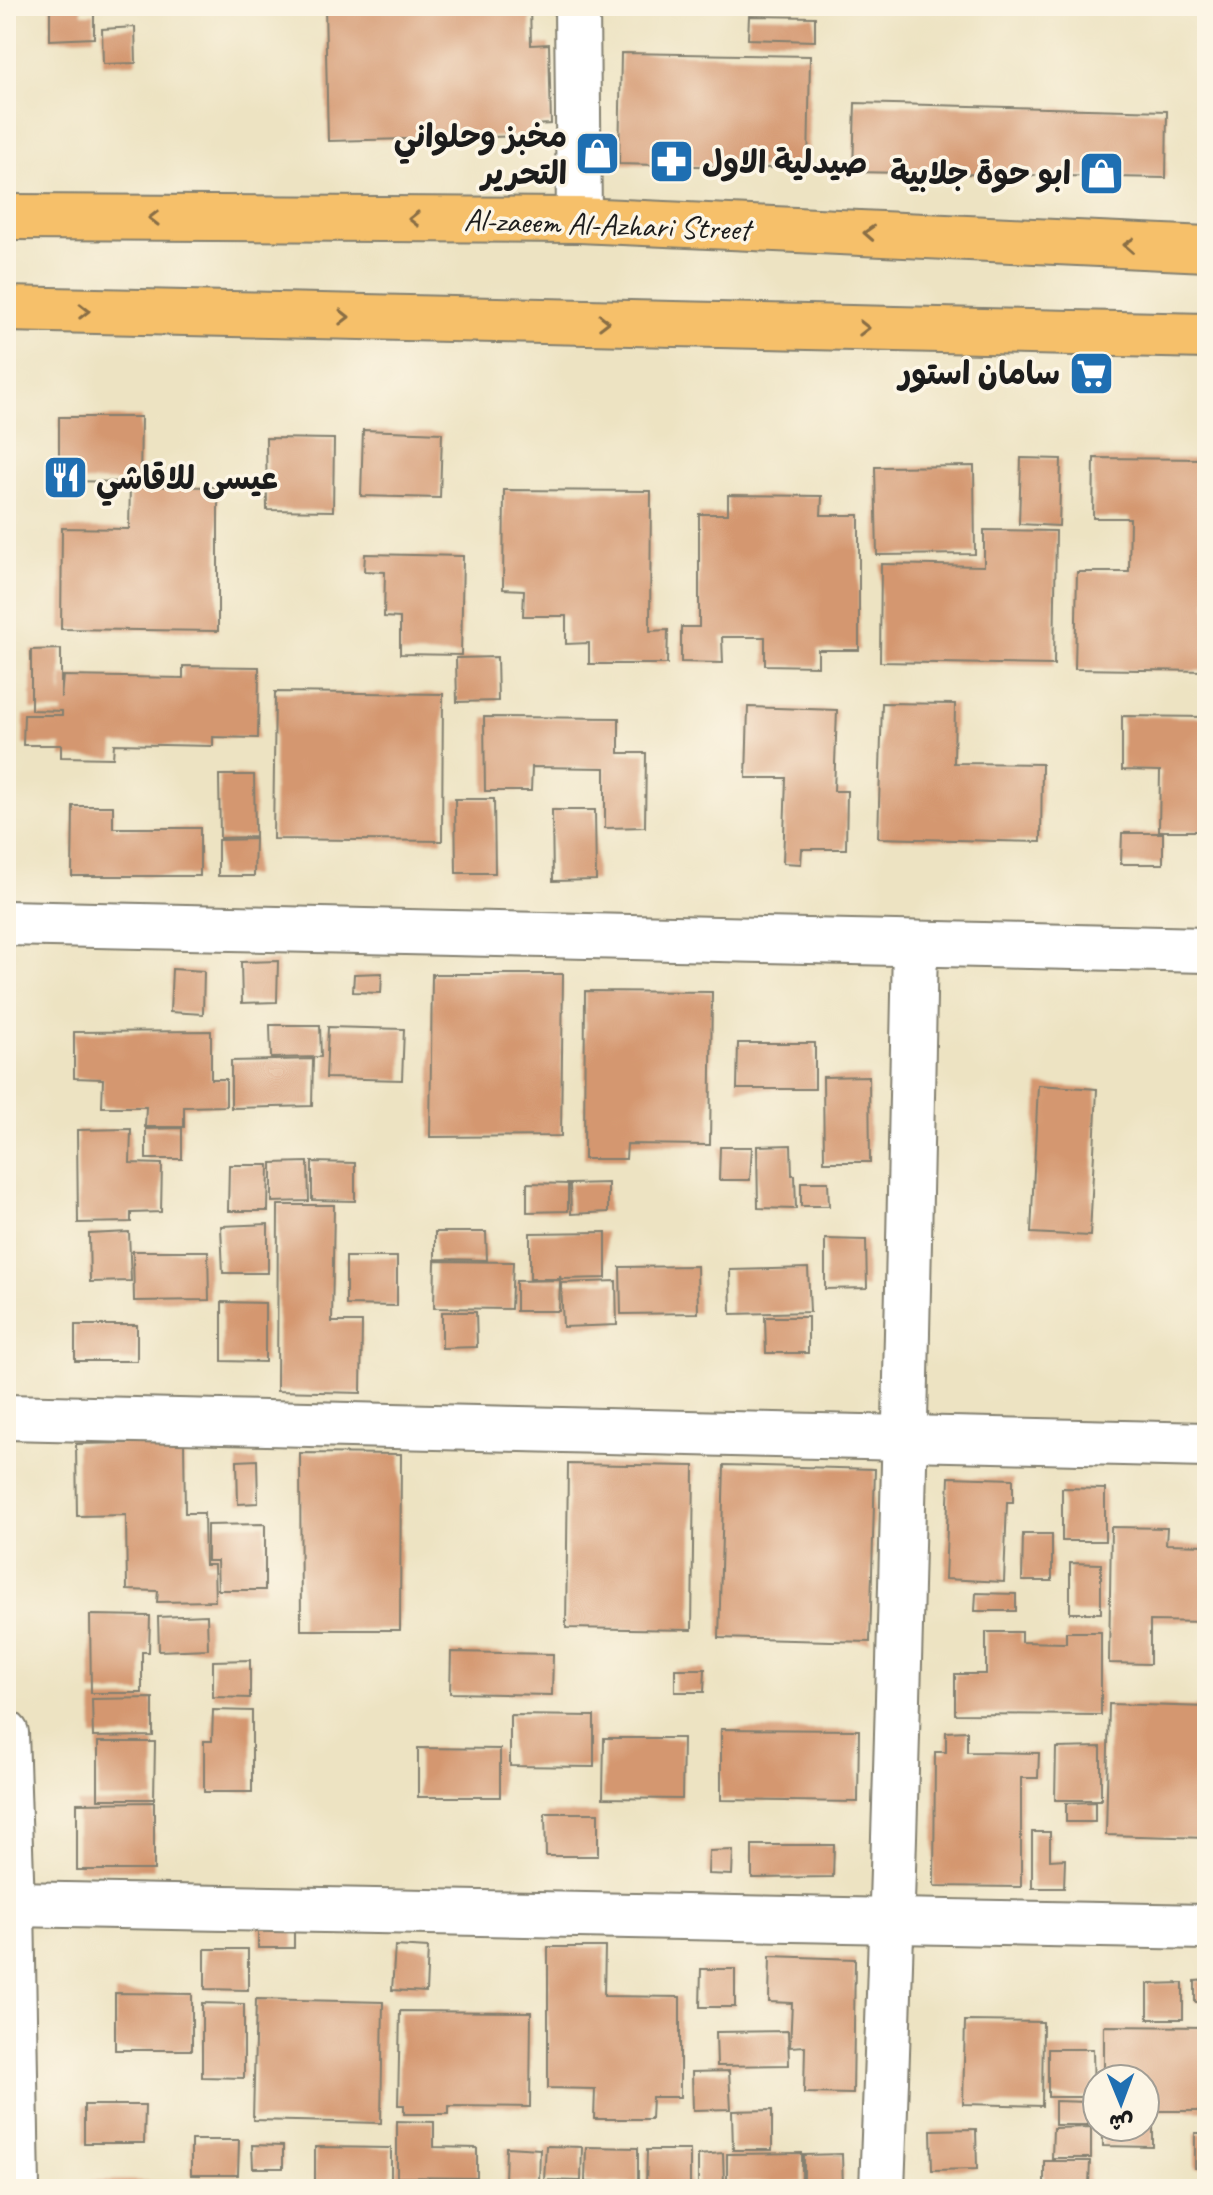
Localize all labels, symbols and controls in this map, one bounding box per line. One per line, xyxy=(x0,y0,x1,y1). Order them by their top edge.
place label: مخبز وحلواني التحرير xyxy=(394,116,567,194)
shop icon: مخبز وحلواني التحرير xyxy=(574,130,622,178)
pharmacy icon: صيدلية الاول xyxy=(647,138,695,186)
place label: صيدلية الاول xyxy=(702,142,867,183)
shop icon: ابو حوة جلابية xyxy=(1078,149,1126,197)
place label: ابو حوة جلابية xyxy=(890,153,1071,194)
street label: Al-zaeem Al-Azhari Street xyxy=(463,199,755,250)
one-way arrow xyxy=(147,209,160,227)
one-way arrow xyxy=(407,210,420,228)
one-way arrow xyxy=(862,225,875,242)
one-way arrow xyxy=(1122,237,1135,254)
one-way arrow xyxy=(78,302,91,319)
one-way arrow xyxy=(338,308,351,325)
one-way arrow xyxy=(598,314,611,331)
one-way arrow xyxy=(858,320,871,337)
supermarket icon: سامان استور xyxy=(1067,349,1115,397)
place label: سامان استور xyxy=(896,353,1060,394)
restaurant icon: عيسى للاقاشي xyxy=(41,454,89,502)
place label: عيسى للاقاشي xyxy=(96,458,278,507)
north arrow xyxy=(1081,2063,1161,2143)
text: ش xyxy=(1109,2108,1134,2136)

